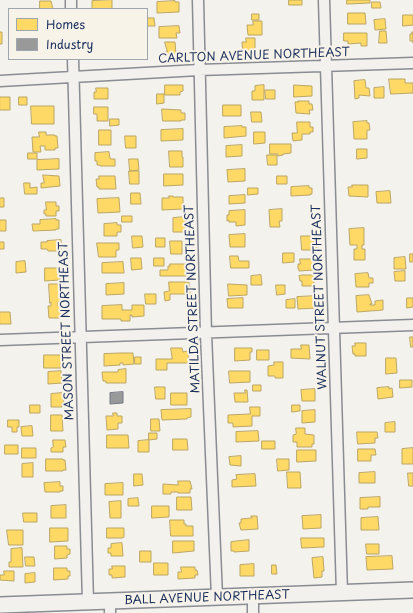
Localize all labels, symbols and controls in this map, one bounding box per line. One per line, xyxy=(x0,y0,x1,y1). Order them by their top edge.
legend xyxy=(8,8,148,60)
text: Homes xyxy=(46,15,85,33)
text: Industry xyxy=(46,35,93,53)
street label: CARLTON AVENUE NORTHEAST xyxy=(158,45,350,67)
street label: MATILDA STREET NORTHEAST xyxy=(183,204,203,394)
street label: WALNUT STREET NORTHEAST xyxy=(310,204,330,390)
street label: MASON STREET NORTHEAST xyxy=(57,241,77,421)
street label: BALL AVENUE NORTHEAST xyxy=(124,588,290,608)

